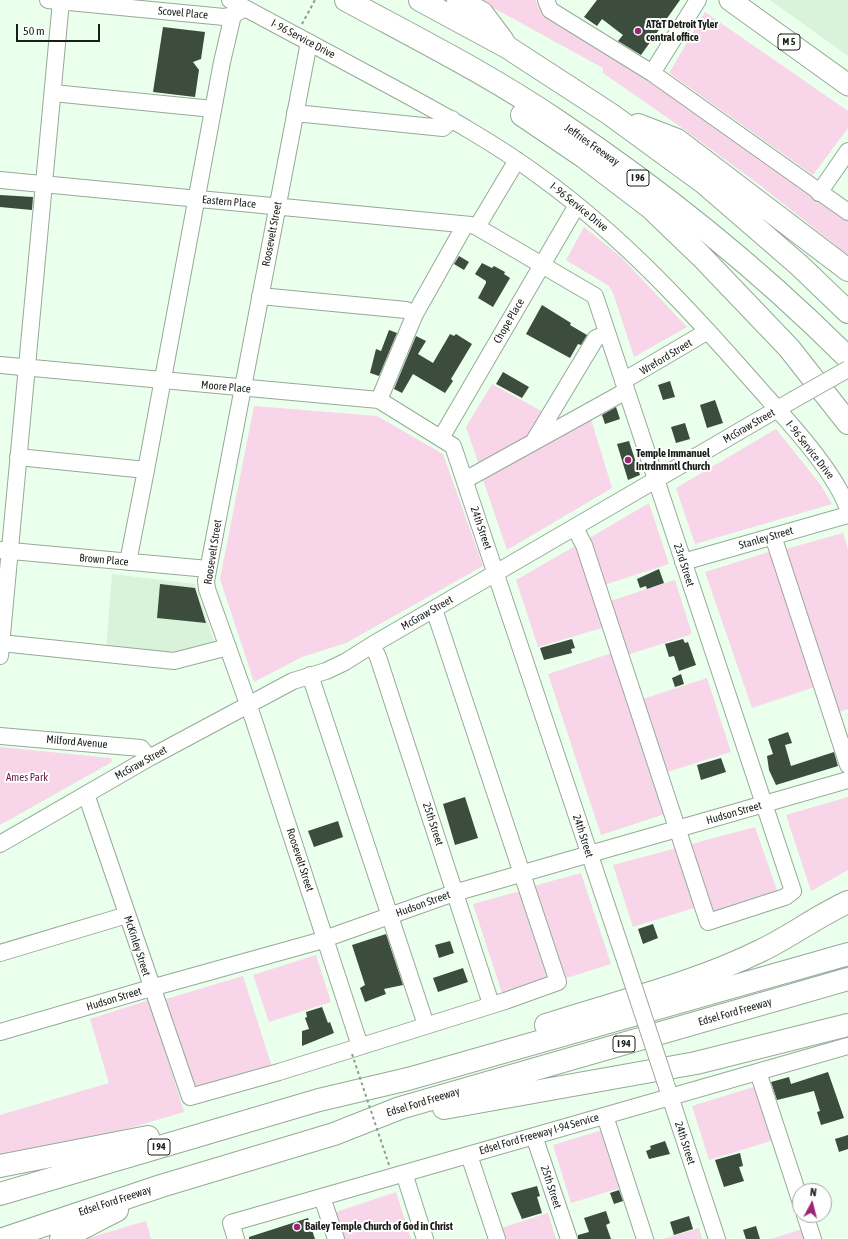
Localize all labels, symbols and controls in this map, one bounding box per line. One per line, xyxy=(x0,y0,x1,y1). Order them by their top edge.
street label: Scovel Place xyxy=(157,4,209,22)
scale bar xyxy=(18,16,102,42)
street label: I- 96 Service Drive xyxy=(269,17,337,61)
place label: AT&T Detroit Tyler central office xyxy=(646,18,718,44)
text: 50 m xyxy=(23,24,45,38)
marker: AT&T Detroit Tyler central office xyxy=(633,26,643,36)
road number: M 5 xyxy=(778,34,800,50)
street label: Jeffries Freeway xyxy=(562,121,622,169)
road number: I 96 xyxy=(627,170,649,186)
street label: I- 96 Service Drive xyxy=(547,180,611,234)
street label: Eastern Place xyxy=(201,193,257,211)
street label: Roosevelt Street xyxy=(259,200,285,268)
street label: Chope Place xyxy=(491,296,527,346)
street label: Wreford Street xyxy=(638,336,694,378)
street label: Moore Place xyxy=(201,378,251,396)
street label: McGraw Street xyxy=(721,406,777,446)
street label: I- 96 Service Drive xyxy=(783,418,837,482)
place label: Temple Immanuel Intrdnmntl Church xyxy=(636,447,710,473)
marker: Temple Immanuel Intrdnmntl Church xyxy=(623,455,633,465)
street label: 24th Street xyxy=(468,505,494,551)
street label: Roosevelt Street xyxy=(201,518,225,586)
street label: Stanley Street xyxy=(737,524,795,552)
street label: 23rd Street xyxy=(671,542,697,588)
street label: Brown Place xyxy=(79,551,129,569)
street label: McGraw Street xyxy=(399,593,455,633)
street label: Milford Avenue xyxy=(46,733,108,751)
street label: McGraw Street xyxy=(113,743,169,783)
park label: Ames Park xyxy=(6,771,48,785)
street label: Hudson Street xyxy=(705,799,763,827)
street label: 25th Street xyxy=(420,801,446,847)
street label: 24th Street xyxy=(570,813,596,859)
street label: Roosevelt Street xyxy=(284,827,316,893)
street label: Hudson Street xyxy=(394,888,452,920)
street label: McKinley Street xyxy=(121,914,153,978)
street label: Hudson Street xyxy=(85,984,143,1014)
street label: Edsel Ford Freeway xyxy=(697,995,773,1029)
road number: I 94 xyxy=(613,1036,635,1052)
street label: Edsel Ford Freeway xyxy=(385,1085,461,1119)
street label: Edsel Ford Freeway I-94 Service xyxy=(478,1111,600,1157)
street label: 24th Street xyxy=(672,1120,698,1166)
road number: I 94 xyxy=(148,1139,170,1155)
street label: 25th Street xyxy=(538,1164,564,1210)
street label: Edsel Ford Freeway xyxy=(77,1183,153,1219)
north arrow xyxy=(792,1183,832,1223)
text: N xyxy=(809,1186,817,1198)
place label: Bailey Temple Church of God in Christ xyxy=(305,1220,453,1234)
marker: Bailey Temple Church of God in Christ xyxy=(292,1222,302,1232)

